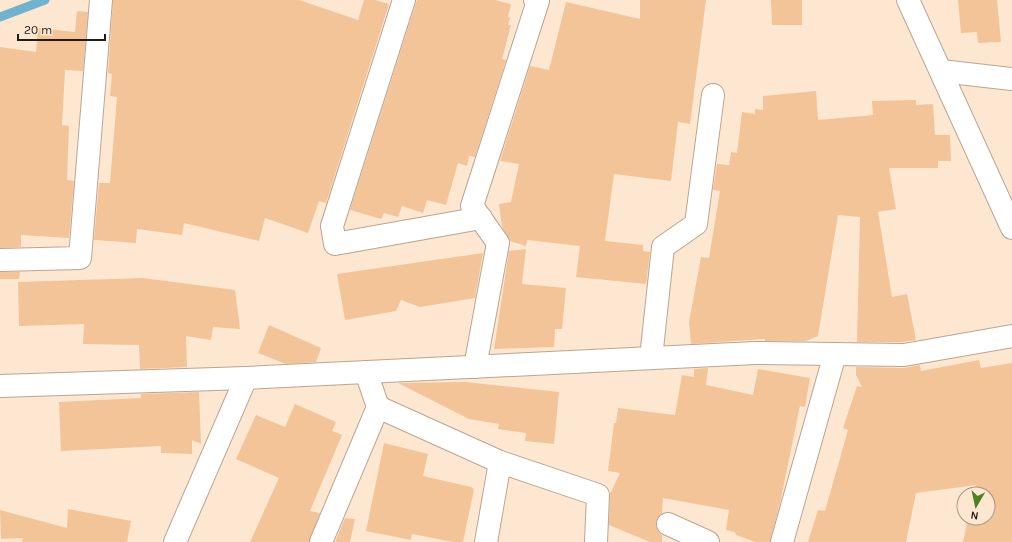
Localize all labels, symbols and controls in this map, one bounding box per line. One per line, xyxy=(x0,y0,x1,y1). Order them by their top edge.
scale bar xyxy=(18,16,105,42)
text: 20 m xyxy=(24,23,52,37)
north arrow xyxy=(956,486,996,526)
text: N xyxy=(970,508,979,522)

